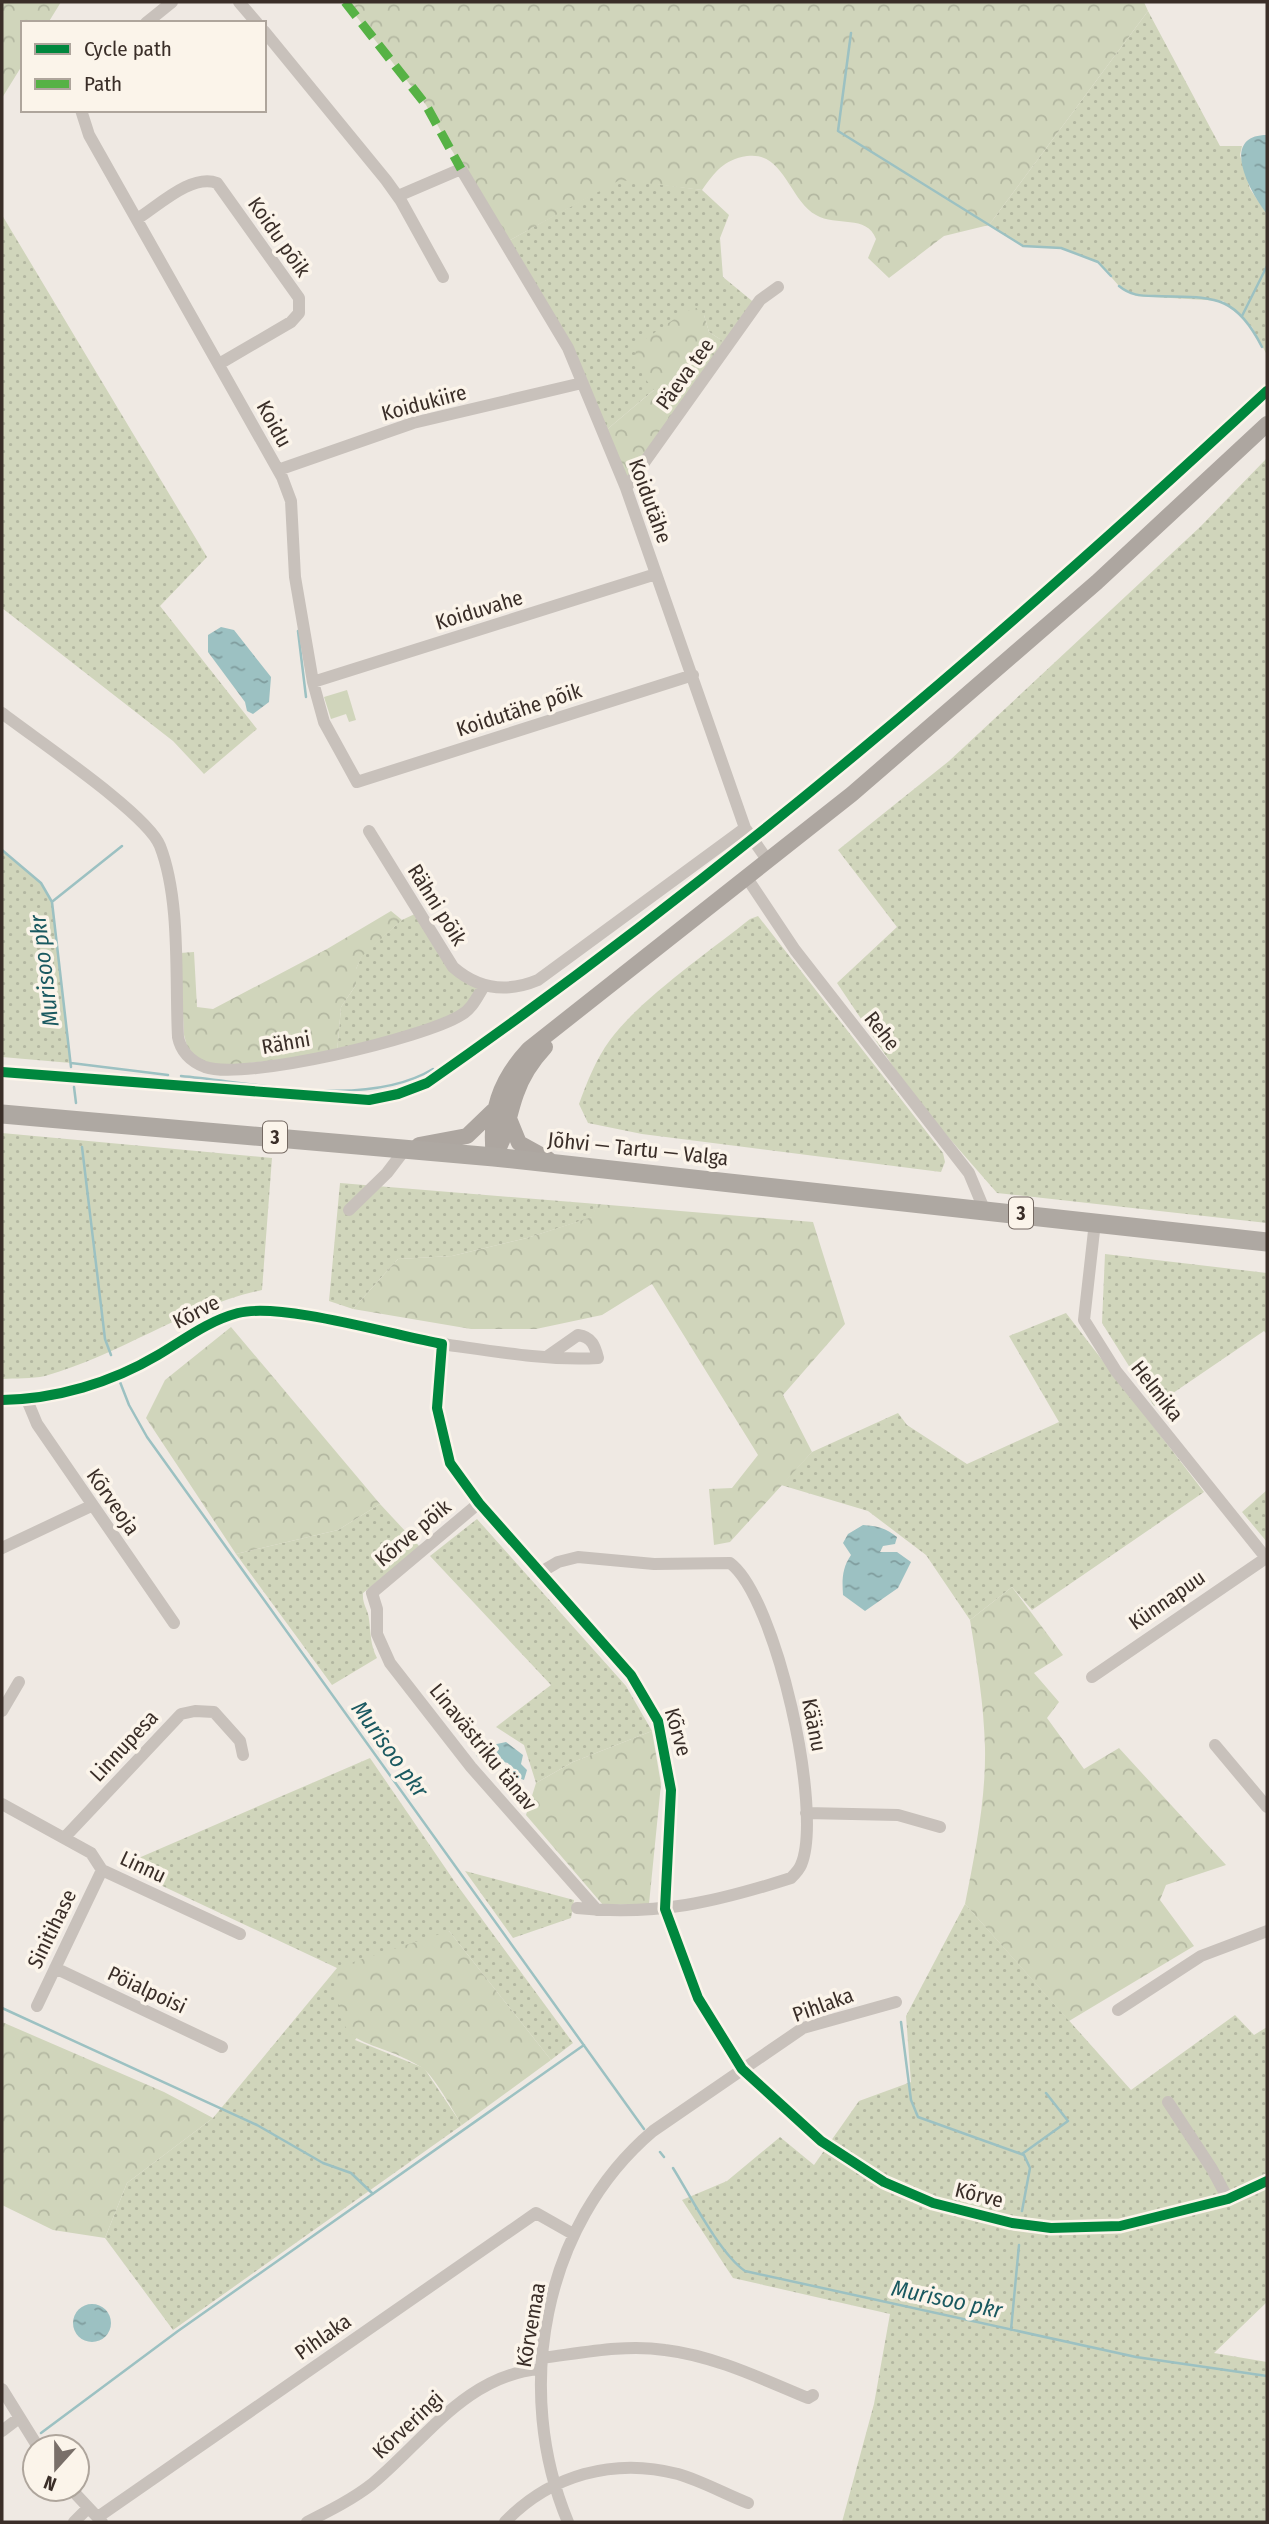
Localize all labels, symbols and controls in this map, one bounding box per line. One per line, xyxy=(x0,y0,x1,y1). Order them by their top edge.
legend xyxy=(21,21,266,112)
text: Cycle path xyxy=(84,36,172,62)
text: Path xyxy=(84,71,122,97)
street label: Koidu põik xyxy=(242,192,316,282)
street label: Päeva tee xyxy=(650,333,720,415)
street label: Koidukiire xyxy=(379,379,469,427)
street label: Koidu xyxy=(251,396,297,452)
street label: Koidutähe xyxy=(623,455,677,547)
street label: Koiduvahe xyxy=(432,584,526,636)
street label: Koidutähe põik xyxy=(453,677,585,742)
street label: Rähni põik xyxy=(402,859,472,951)
water label: Murisoo pkr xyxy=(23,912,65,1029)
street label: Rehe xyxy=(859,1006,905,1056)
street label: Rähni xyxy=(260,1026,312,1060)
road number: 3 xyxy=(263,1121,287,1152)
street label: Jõhvi — Tartu — Valga xyxy=(546,1127,730,1171)
road number: 3 xyxy=(1009,1198,1033,1228)
street label: Kõrve xyxy=(168,1289,224,1335)
street label: Helmika xyxy=(1125,1355,1189,1427)
street label: Kõrveoja xyxy=(81,1464,145,1540)
street label: Kõrve põik xyxy=(370,1494,456,1572)
street label: Künnapuu xyxy=(1124,1564,1210,1636)
street label: Linavästriku tänav xyxy=(424,1678,543,1816)
water label: Murisoo pkr xyxy=(346,1695,435,1804)
street label: Käänu xyxy=(796,1696,832,1754)
street label: Linnupesa xyxy=(84,1705,164,1787)
street label: Kõrve xyxy=(659,1705,697,1759)
street label: Linnu xyxy=(116,1845,170,1889)
street label: Sinitihase xyxy=(22,1885,82,1973)
street label: Pöialpoisi xyxy=(103,1960,191,2020)
street label: Pihlaka xyxy=(789,1982,857,2028)
street label: Kõrve xyxy=(952,2176,1006,2214)
water label: Murisoo pkr xyxy=(889,2274,1006,2325)
street label: Kõrvemaa xyxy=(511,2281,551,2369)
street label: Pihlaka xyxy=(290,2308,356,2366)
street label: Kõrveringi xyxy=(367,2386,449,2464)
north arrow xyxy=(21,2433,91,2503)
text: N xyxy=(41,2471,60,2496)

